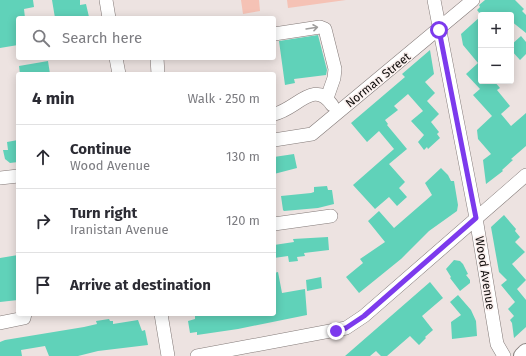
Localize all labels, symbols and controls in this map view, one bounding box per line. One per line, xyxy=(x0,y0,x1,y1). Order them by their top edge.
map controls xyxy=(478,12,514,84)
button: + xyxy=(478,12,514,48)
search box xyxy=(16,16,276,60)
route start xyxy=(430,21,448,39)
one-way arrow xyxy=(306,24,319,32)
icon: search xyxy=(30,27,52,49)
text: Search here xyxy=(62,29,142,47)
button: − xyxy=(478,48,514,84)
street label: Norman Street xyxy=(343,49,414,110)
text: 4 min xyxy=(32,88,75,109)
text: Walk · 250 m xyxy=(187,91,260,106)
text: Continue xyxy=(70,140,131,158)
icon: ahead xyxy=(32,146,54,168)
text: 130 m xyxy=(226,149,260,164)
text: Wood Avenue xyxy=(70,158,150,173)
text: Turn right xyxy=(70,204,137,222)
icon: right xyxy=(32,210,54,232)
text: 120 m xyxy=(226,213,260,228)
text: Iranistan Avenue xyxy=(70,222,169,237)
street label: Wood Avenue xyxy=(472,235,498,311)
icon: arrive xyxy=(32,274,54,296)
text: Arrive at destination xyxy=(70,276,211,294)
route end xyxy=(327,322,345,340)

